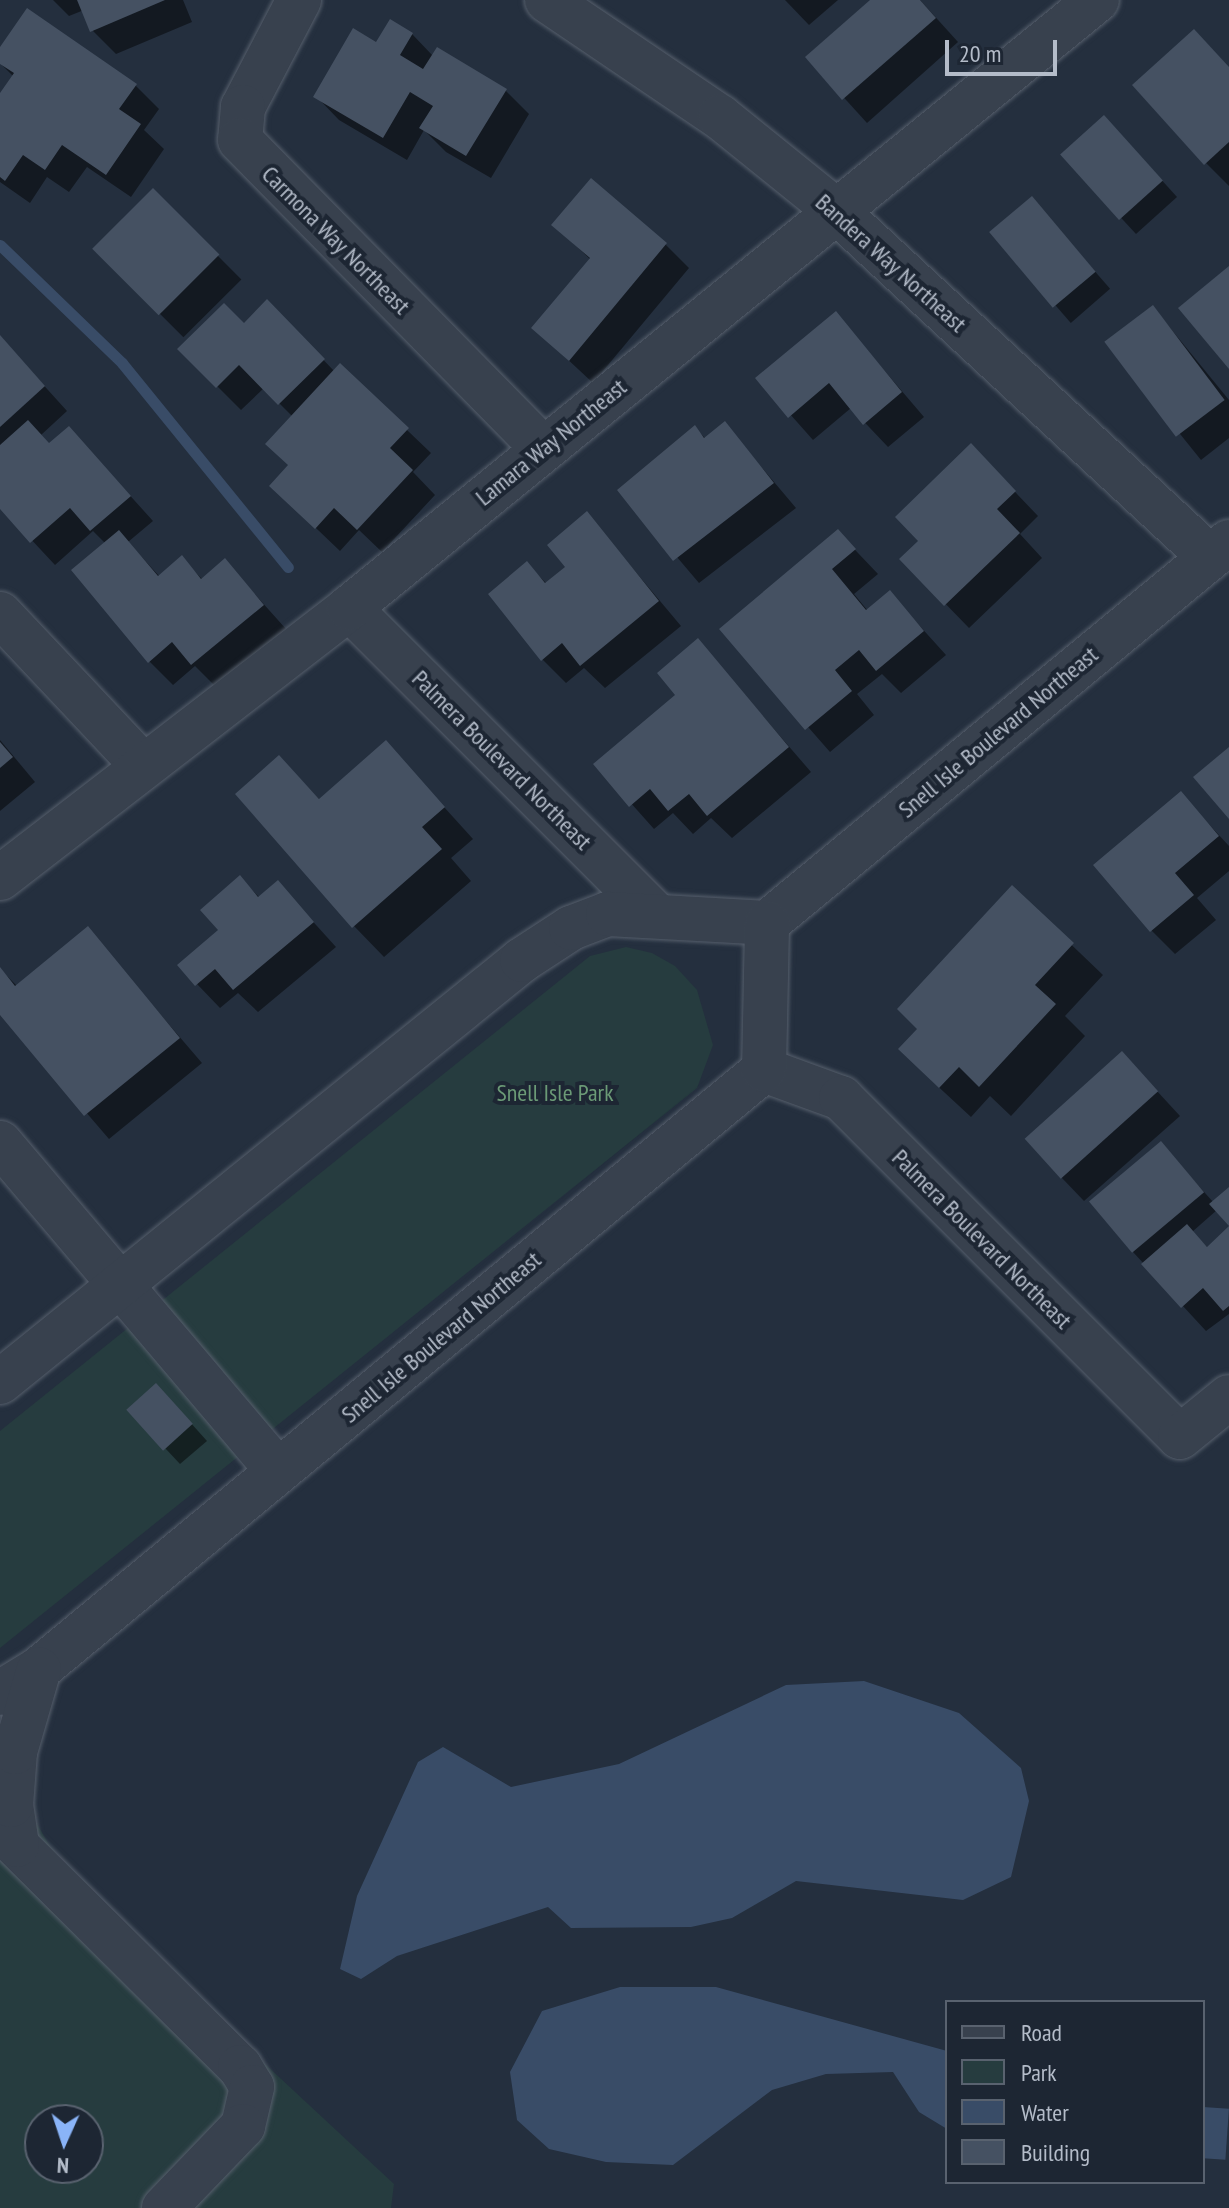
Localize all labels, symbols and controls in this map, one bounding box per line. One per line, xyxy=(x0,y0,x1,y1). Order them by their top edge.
scale bar xyxy=(949,24,1061,74)
text: 20 m xyxy=(959,38,1001,69)
street label: Carmona Way Northeast xyxy=(255,159,417,321)
street label: Bandera Way Northeast xyxy=(809,187,973,339)
street label: Lamara Way Northeast xyxy=(469,372,633,512)
street label: Snell Isle Boulevard Northeast xyxy=(893,640,1103,824)
street label: Palmera Boulevard Northeast xyxy=(406,664,598,856)
park label: Snell Isle Park xyxy=(497,1079,613,1107)
street label: Palmera Boulevard Northeast xyxy=(886,1143,1078,1335)
street label: Snell Isle Boulevard Northeast xyxy=(336,1245,546,1429)
legend xyxy=(945,2000,1205,2184)
text: Road xyxy=(1021,2017,1062,2048)
text: Park xyxy=(1021,2057,1057,2088)
text: Water xyxy=(1021,2097,1069,2128)
north arrow xyxy=(24,2104,104,2184)
text: Building xyxy=(1021,2137,1090,2168)
text: N xyxy=(56,2152,70,2180)

